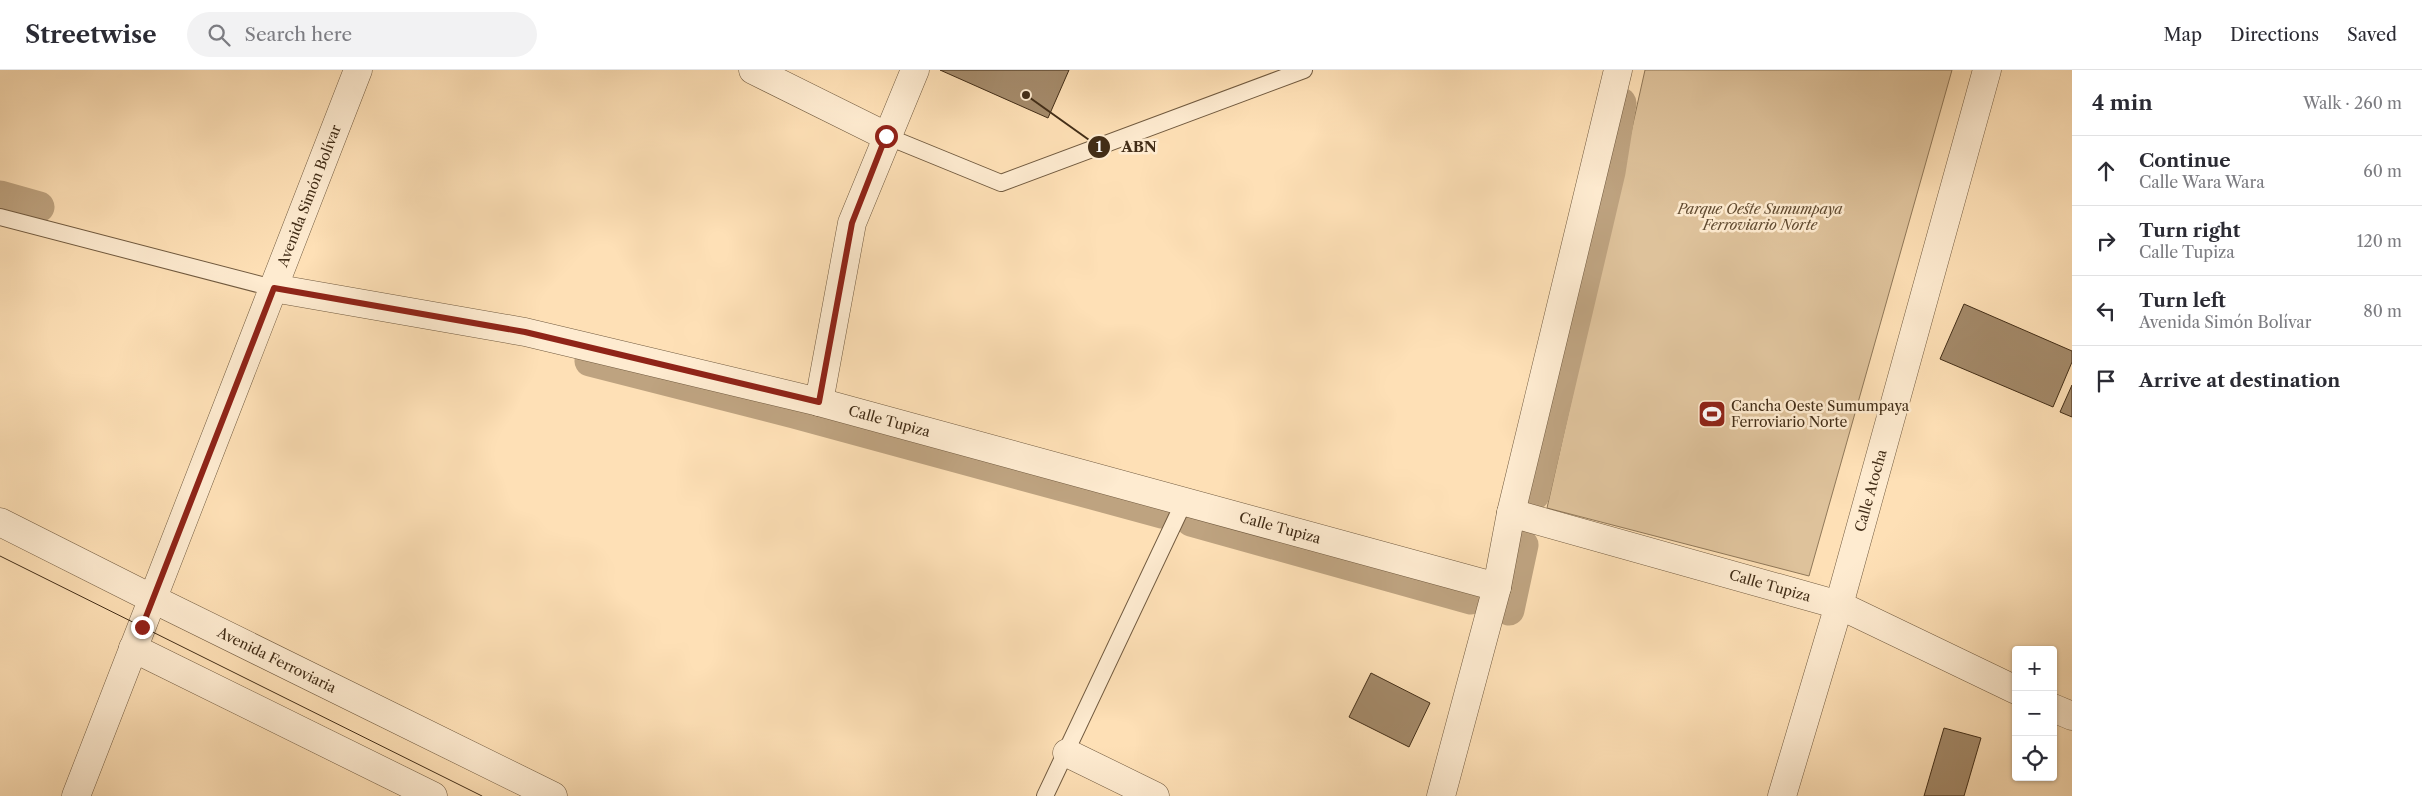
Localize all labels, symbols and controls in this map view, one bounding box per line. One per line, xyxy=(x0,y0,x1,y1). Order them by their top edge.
search box xyxy=(187,12,537,57)
text: Streetwise xyxy=(25,20,157,49)
icon: search xyxy=(205,21,233,49)
text: Search here xyxy=(245,23,352,46)
text: Map xyxy=(2163,24,2202,46)
text: Directions xyxy=(2230,24,2319,46)
text: Saved xyxy=(2347,24,2397,46)
text: 4 min xyxy=(2092,90,2153,115)
text: Walk · 260 m xyxy=(2303,93,2402,113)
street label: Avenida Simón Bolívar xyxy=(273,122,345,270)
route start xyxy=(875,125,898,148)
callout: ABN xyxy=(1086,132,1167,162)
text: 1 xyxy=(1096,137,1103,156)
text: ABN xyxy=(1120,137,1157,156)
text: Continue xyxy=(2139,149,2231,172)
icon: ahead xyxy=(2092,157,2120,185)
text: 60 m xyxy=(2363,161,2402,181)
text: Calle Wara Wara xyxy=(2139,172,2265,192)
park label: Parque Oeste Sumumpaya Ferroviario Norte xyxy=(1676,200,1843,234)
text: Turn right xyxy=(2139,219,2240,242)
icon: right xyxy=(2092,227,2120,255)
text: 120 m xyxy=(2357,231,2402,251)
text: Calle Tupiza xyxy=(2139,242,2235,262)
text: Turn left xyxy=(2139,289,2226,312)
icon: left xyxy=(2092,297,2120,325)
text: 80 m xyxy=(2363,301,2402,321)
text: Avenida Simón Bolívar xyxy=(2139,312,2311,332)
icon: arrive xyxy=(2092,367,2120,395)
text: Arrive at destination xyxy=(2139,369,2340,392)
place label: Cancha Oeste Sumumpaya Ferroviario Norte xyxy=(1731,397,1910,431)
sports icon: Cancha Oeste Sumumpaya Ferroviario Norte xyxy=(1697,399,1727,429)
street label: Calle Tupiza xyxy=(847,401,933,441)
street label: Calle Atocha xyxy=(1851,447,1891,534)
street label: Calle Tupiza xyxy=(1237,508,1324,548)
street label: Calle Tupiza xyxy=(1727,566,1813,606)
route end xyxy=(131,616,154,639)
street label: Avenida Ferroviaria xyxy=(214,623,340,697)
map controls xyxy=(2012,646,2057,781)
button: + xyxy=(2012,646,2057,691)
button: − xyxy=(2012,691,2057,736)
button: locate xyxy=(2012,736,2057,781)

